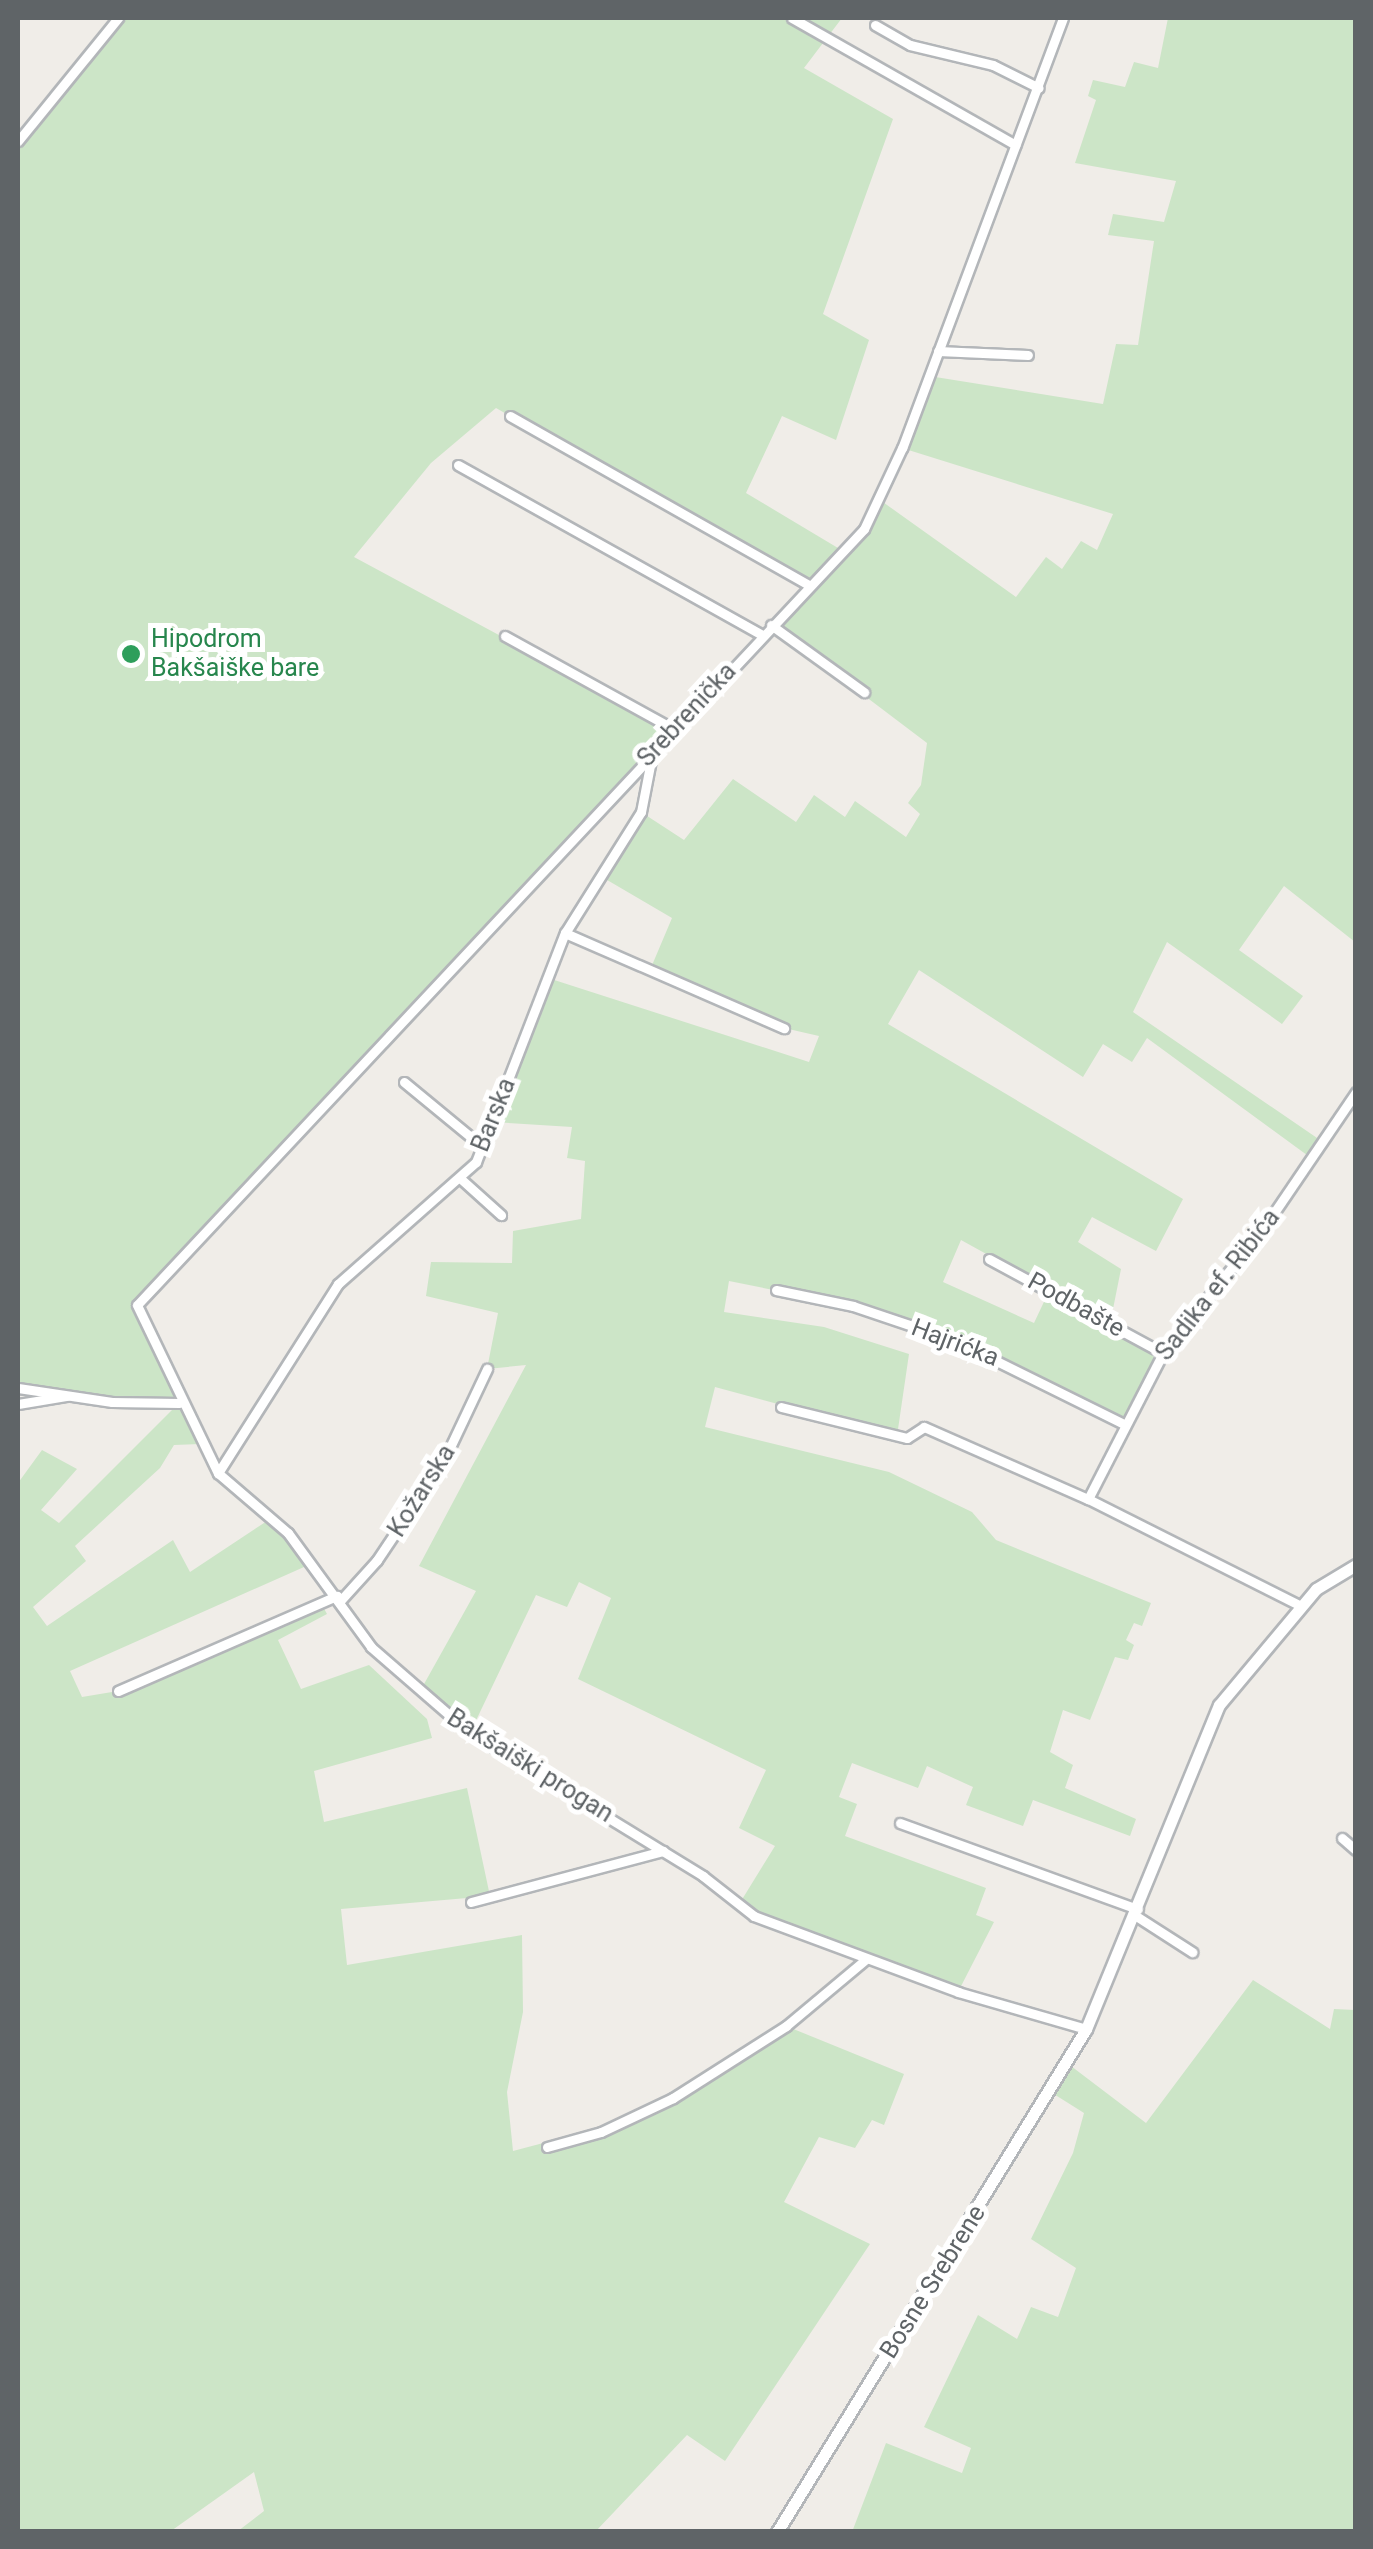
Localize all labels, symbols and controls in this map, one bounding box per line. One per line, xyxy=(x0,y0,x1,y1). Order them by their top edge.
place label: Hipodrom Bakšaiške bare xyxy=(151,625,319,684)
marker: Hipodrom Bakšaiške bare xyxy=(120,643,142,665)
street label: Srebrenička xyxy=(631,657,743,773)
street label: Barska xyxy=(466,1074,522,1156)
street label: Sadika ef. Ribića xyxy=(1150,1203,1286,1367)
street label: Podbašte xyxy=(1022,1266,1130,1344)
street label: Hajrićka xyxy=(907,1313,1003,1373)
street label: Kožarska xyxy=(382,1439,462,1543)
street label: Bakšaiški progan xyxy=(441,1703,619,1829)
street label: Bosne Srebrene xyxy=(874,2200,992,2364)

